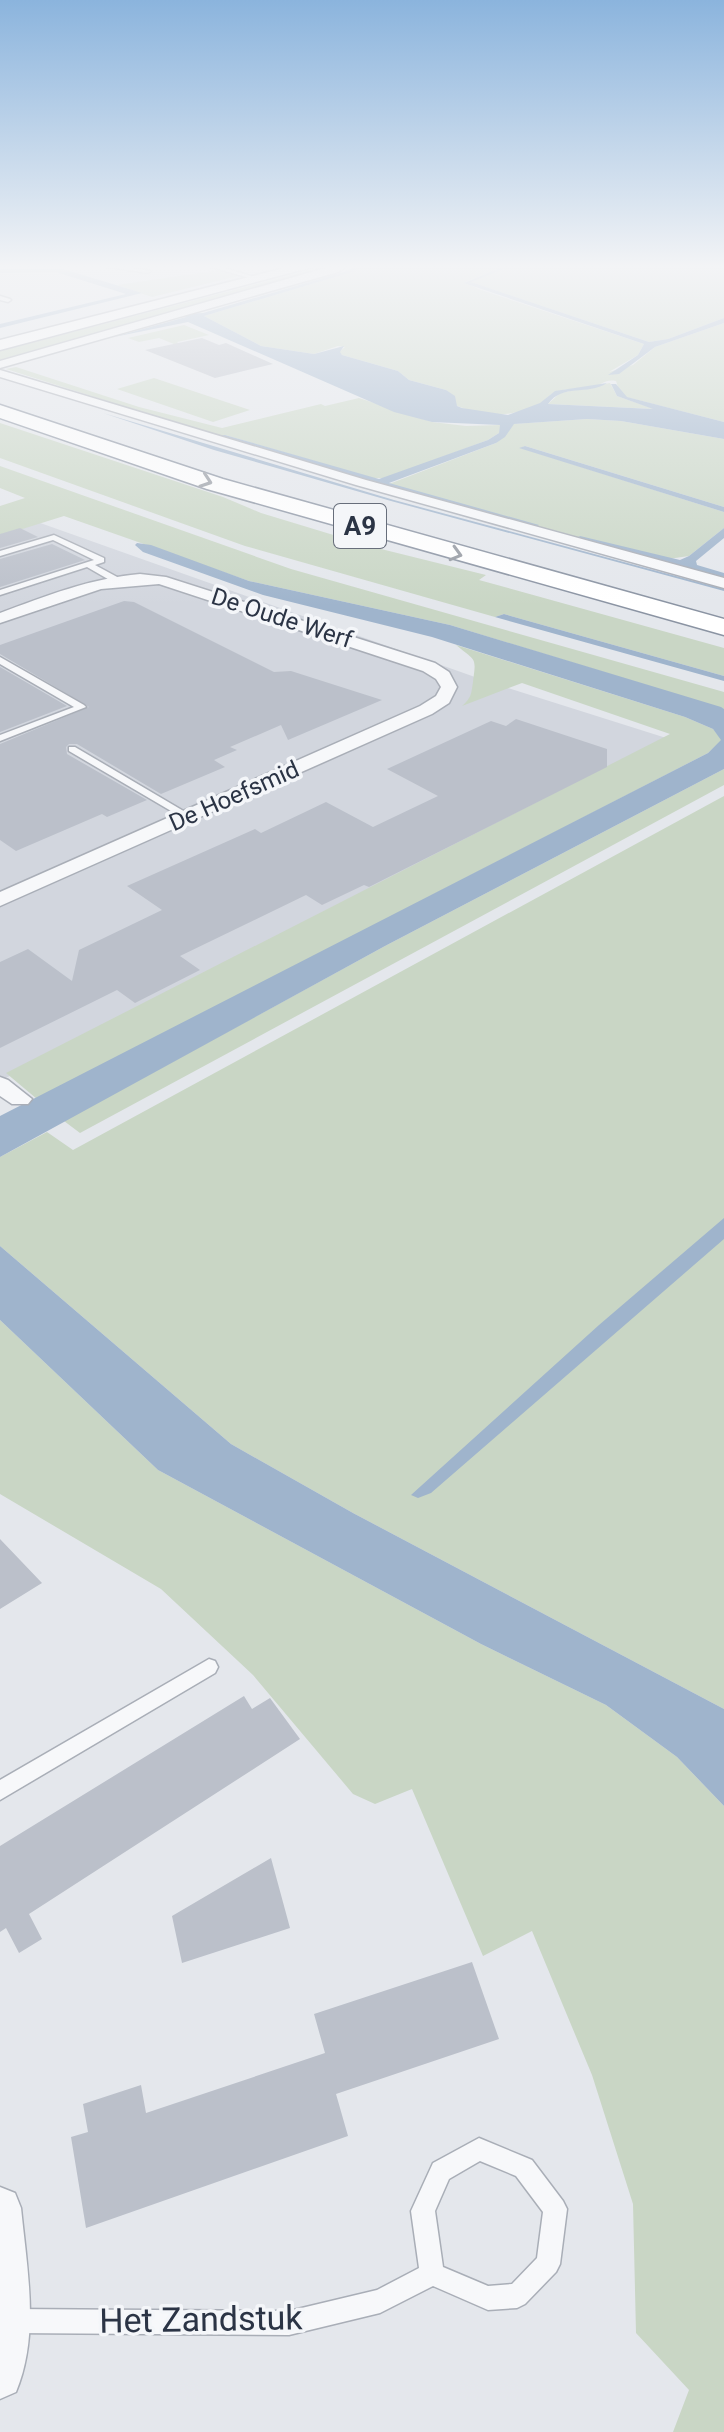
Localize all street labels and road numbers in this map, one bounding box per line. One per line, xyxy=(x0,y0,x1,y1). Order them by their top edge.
road number: A9 xyxy=(334,504,386,548)
street label: De Oude Werf xyxy=(208,582,357,654)
street label: De Hoefsmid xyxy=(165,755,303,837)
street label: Het Zandstuk xyxy=(99,2297,304,2341)

